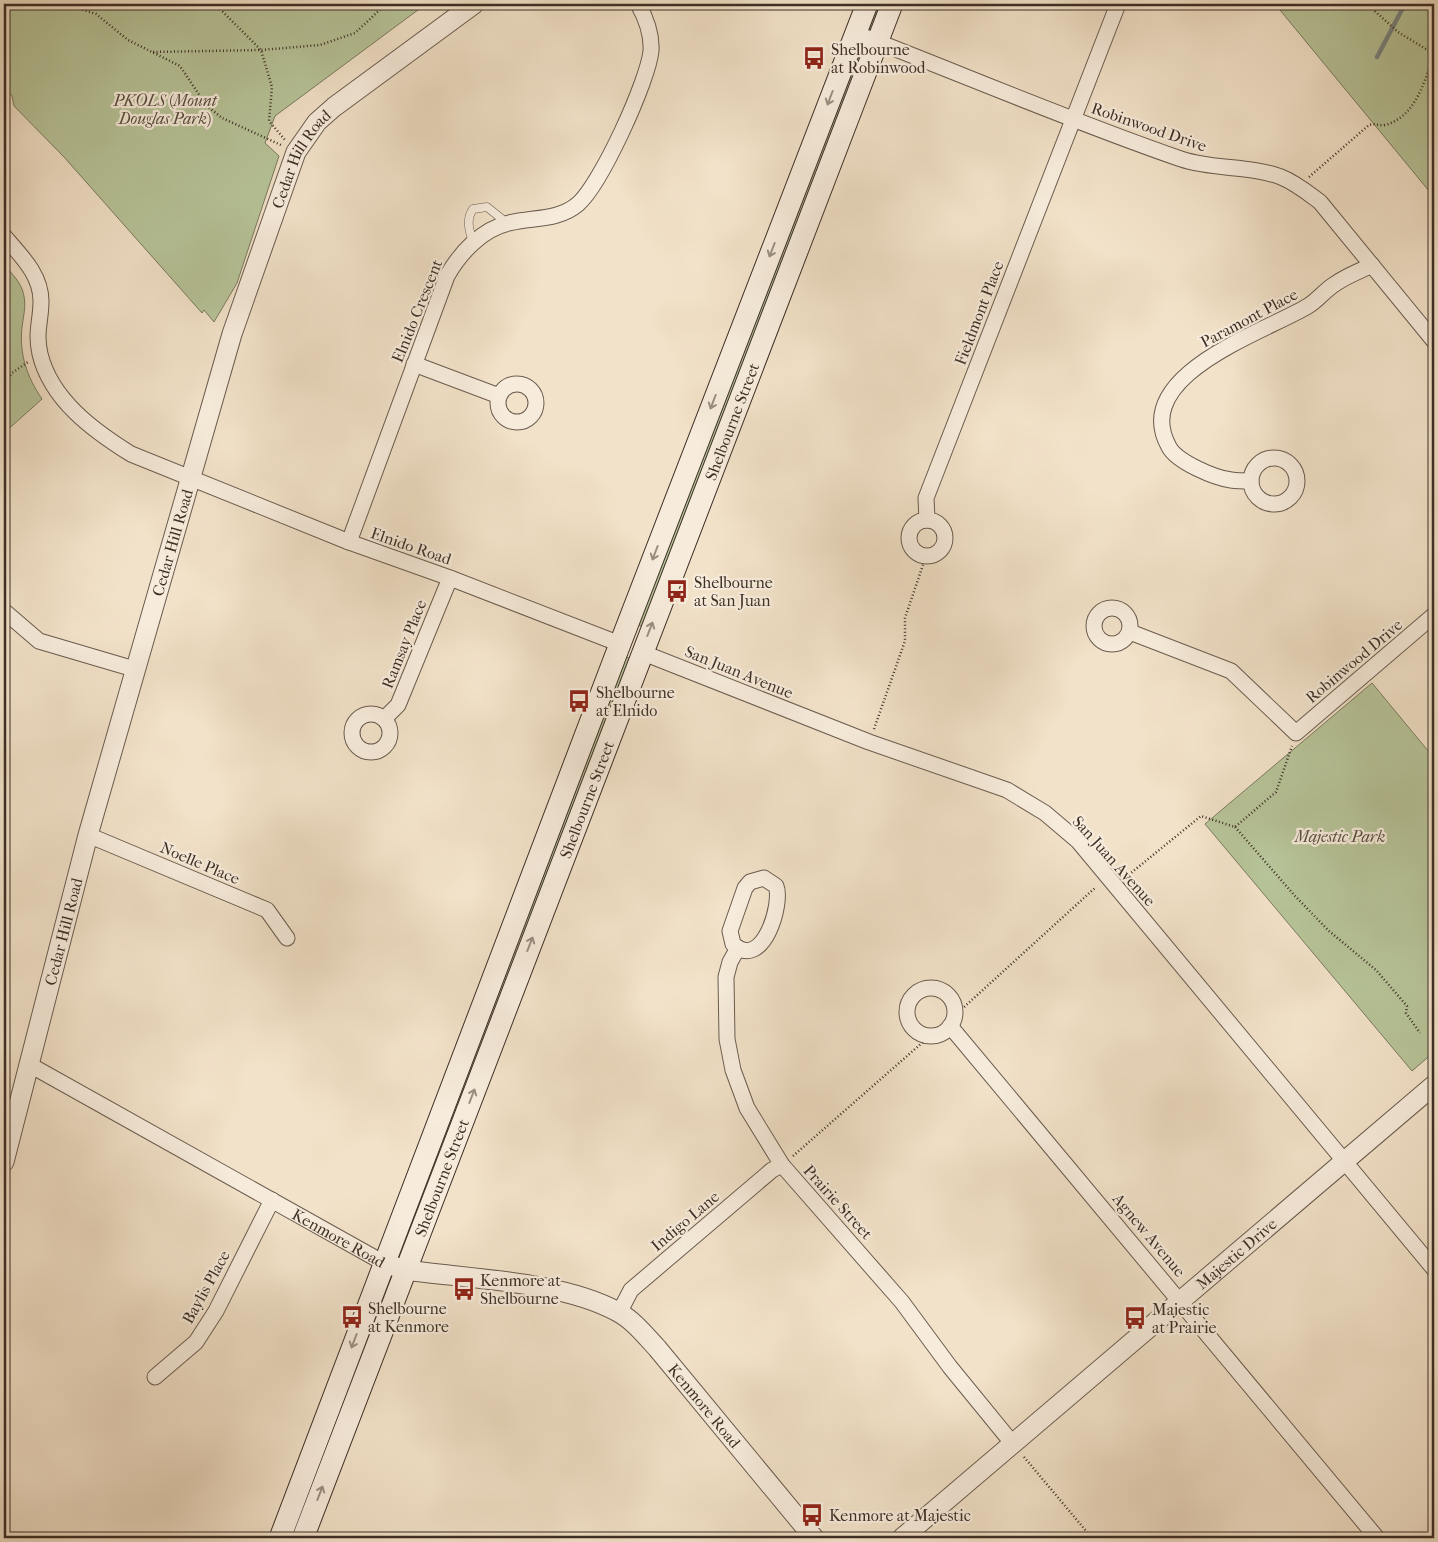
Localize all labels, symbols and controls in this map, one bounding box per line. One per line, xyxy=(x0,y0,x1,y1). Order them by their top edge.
place label: Shelbourne at Robinwood xyxy=(831,40,926,77)
bus stop icon: Shelbourne at Robinwood xyxy=(801,45,827,71)
one-way arrow xyxy=(825,90,834,105)
park label: PKOLS (Mount Douglas Park) xyxy=(113,91,218,128)
street label: Robinwood Drive xyxy=(1089,98,1209,156)
street label: Cedar Hill Road xyxy=(267,105,335,211)
one-way arrow xyxy=(767,242,776,257)
street label: Elnido Crescent xyxy=(388,256,446,365)
street label: Fieldmont Place xyxy=(950,258,1008,368)
street label: Paramont Place xyxy=(1197,284,1301,352)
street label: Shelbourne Street xyxy=(701,360,763,483)
one-way arrow xyxy=(708,394,717,409)
street label: Cedar Hill Road xyxy=(148,487,197,598)
street label: Elnido Road xyxy=(368,523,454,569)
one-way arrow xyxy=(650,545,659,560)
place label: Shelbourne at San Juan xyxy=(694,573,773,610)
bus stop icon: Shelbourne at San Juan xyxy=(664,578,690,604)
street label: Ramsay Place xyxy=(378,597,430,691)
street label: Robinwood Drive xyxy=(1302,615,1406,707)
one-way arrow xyxy=(646,621,655,637)
street label: San Juan Avenue xyxy=(682,642,796,702)
place label: Shelbourne at Elnido xyxy=(596,683,675,720)
bus stop icon: Shelbourne at Elnido xyxy=(566,688,592,714)
street label: Shelbourne Street xyxy=(555,738,618,861)
street label: San Juan Avenue xyxy=(1068,812,1160,910)
park label: Majestic Park xyxy=(1294,827,1385,846)
street label: Noelle Place xyxy=(157,838,243,888)
street label: Cedar Hill Road xyxy=(40,875,86,987)
one-way arrow xyxy=(526,937,535,952)
one-way arrow xyxy=(468,1089,477,1104)
street label: Shelbourne Street xyxy=(410,1116,473,1239)
street label: Prairie Street xyxy=(800,1161,877,1243)
street label: Indigo Lane xyxy=(647,1187,723,1255)
street label: Agnew Avenue xyxy=(1108,1189,1189,1281)
street label: Kenmore Road xyxy=(289,1204,389,1272)
street label: Majestic Drive xyxy=(1192,1214,1280,1293)
street label: Baylis Place xyxy=(178,1247,234,1327)
place label: Kenmore at Shelbourne xyxy=(480,1271,561,1308)
bus stop icon: Kenmore at Shelbourne xyxy=(451,1276,477,1302)
place label: Shelbourne at Kenmore xyxy=(368,1299,449,1336)
place label: Majestic at Prairie xyxy=(1152,1300,1217,1337)
bus stop icon: Shelbourne at Kenmore xyxy=(339,1304,365,1330)
bus stop icon: Majestic at Prairie xyxy=(1122,1305,1148,1331)
one-way arrow xyxy=(349,1333,358,1348)
street label: Kenmore Road xyxy=(664,1360,745,1452)
one-way arrow xyxy=(316,1486,325,1501)
bus stop icon: Kenmore at Majestic xyxy=(799,1502,825,1528)
place label: Kenmore at Majestic xyxy=(829,1506,971,1525)

